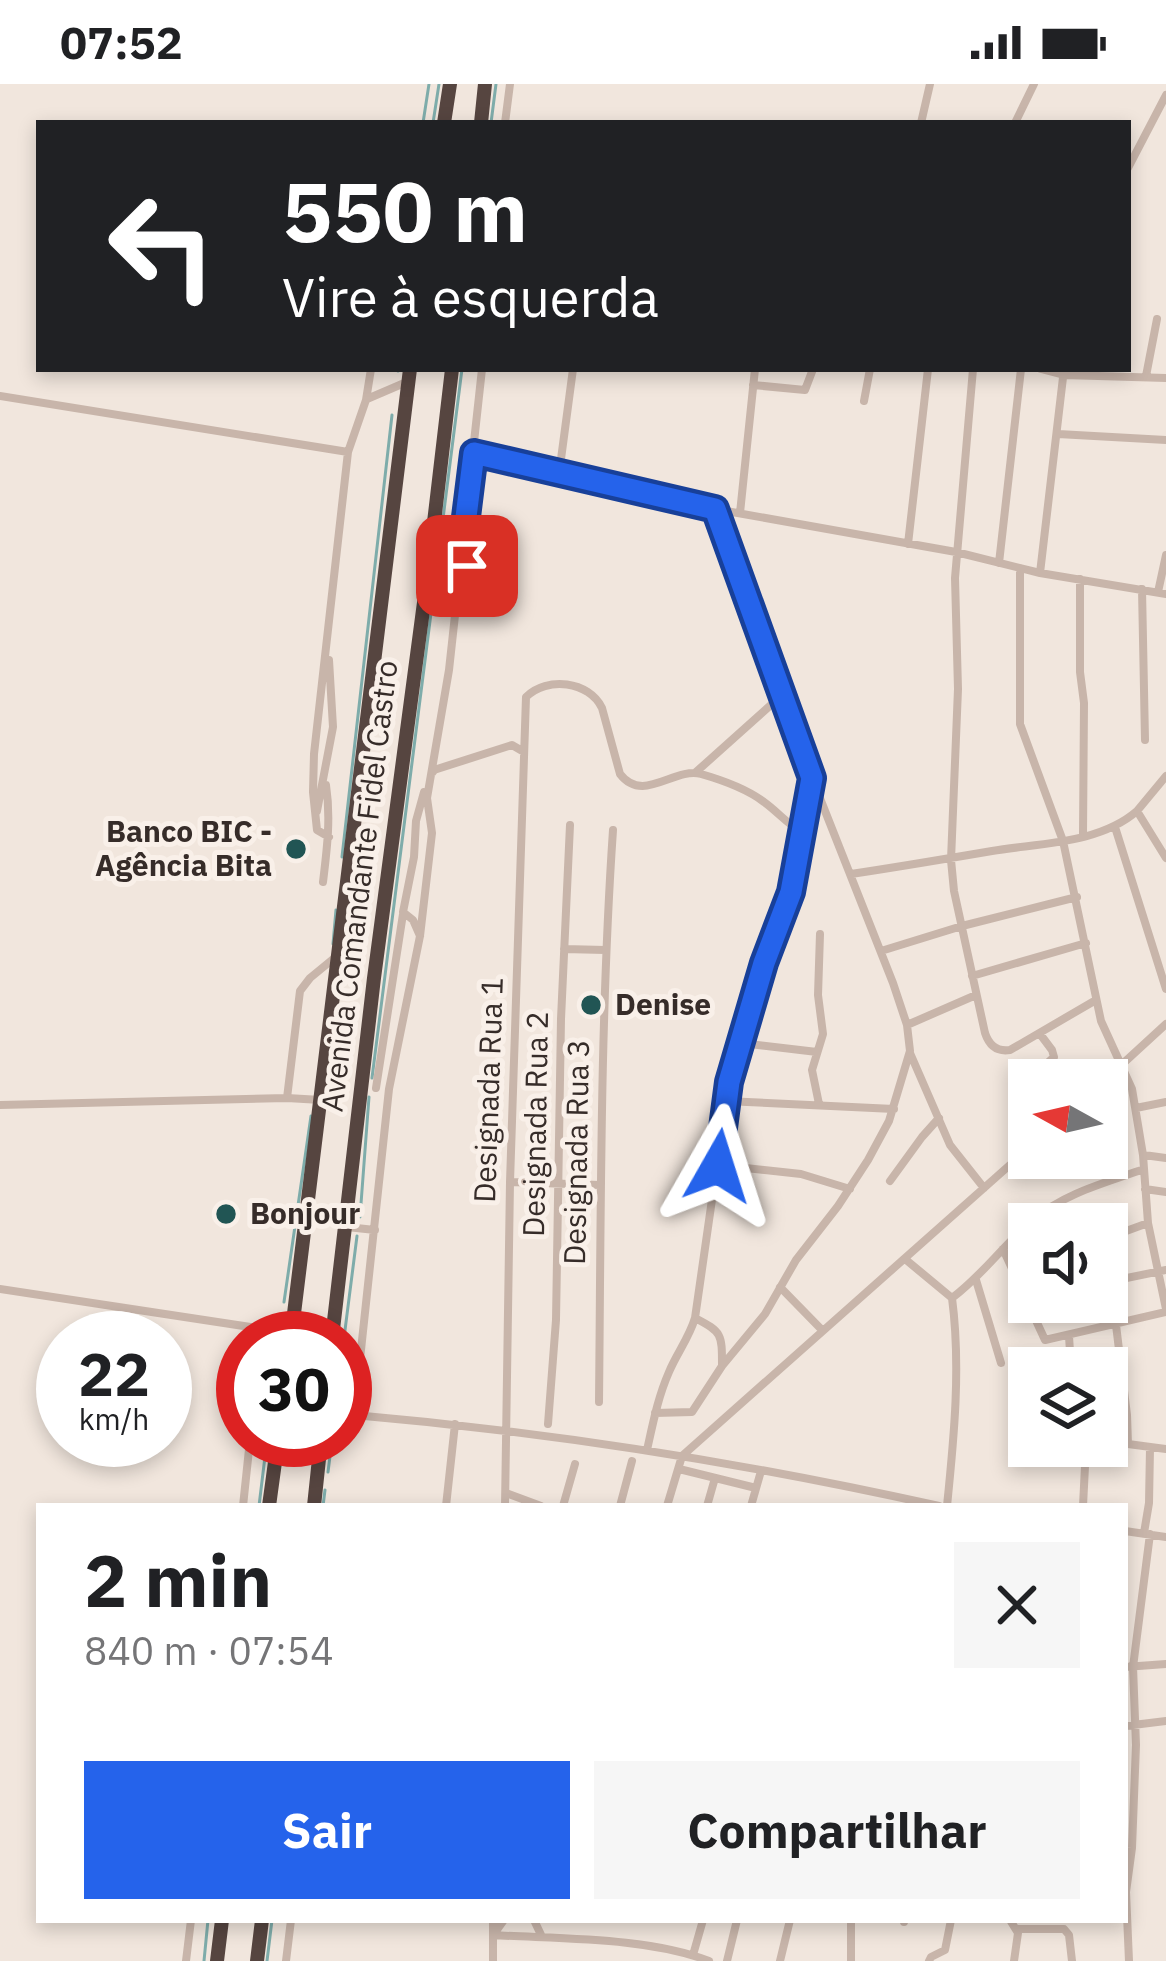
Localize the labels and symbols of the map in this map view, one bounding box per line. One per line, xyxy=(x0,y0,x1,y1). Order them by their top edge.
pin xyxy=(416,515,518,617)
street label: Avenida Comandante Fidel Castro xyxy=(311,658,406,1114)
place label: Banco BIC - Agência Bita xyxy=(95,811,272,884)
marker: Banco BIC - Agência Bita xyxy=(283,836,309,862)
street label: Designada Rua 1 xyxy=(464,977,511,1203)
place label: Denise xyxy=(615,984,711,1023)
marker: Denise xyxy=(578,992,604,1018)
street label: Designada Rua 2 xyxy=(513,1011,556,1237)
street label: Designada Rua 3 xyxy=(554,1039,597,1265)
north arrow xyxy=(1008,1059,1128,1179)
position arrow xyxy=(655,1103,781,1229)
place label: Bonjour xyxy=(250,1193,360,1232)
marker: Bonjour xyxy=(213,1201,239,1227)
speed limit sign: 30 xyxy=(216,1311,372,1467)

